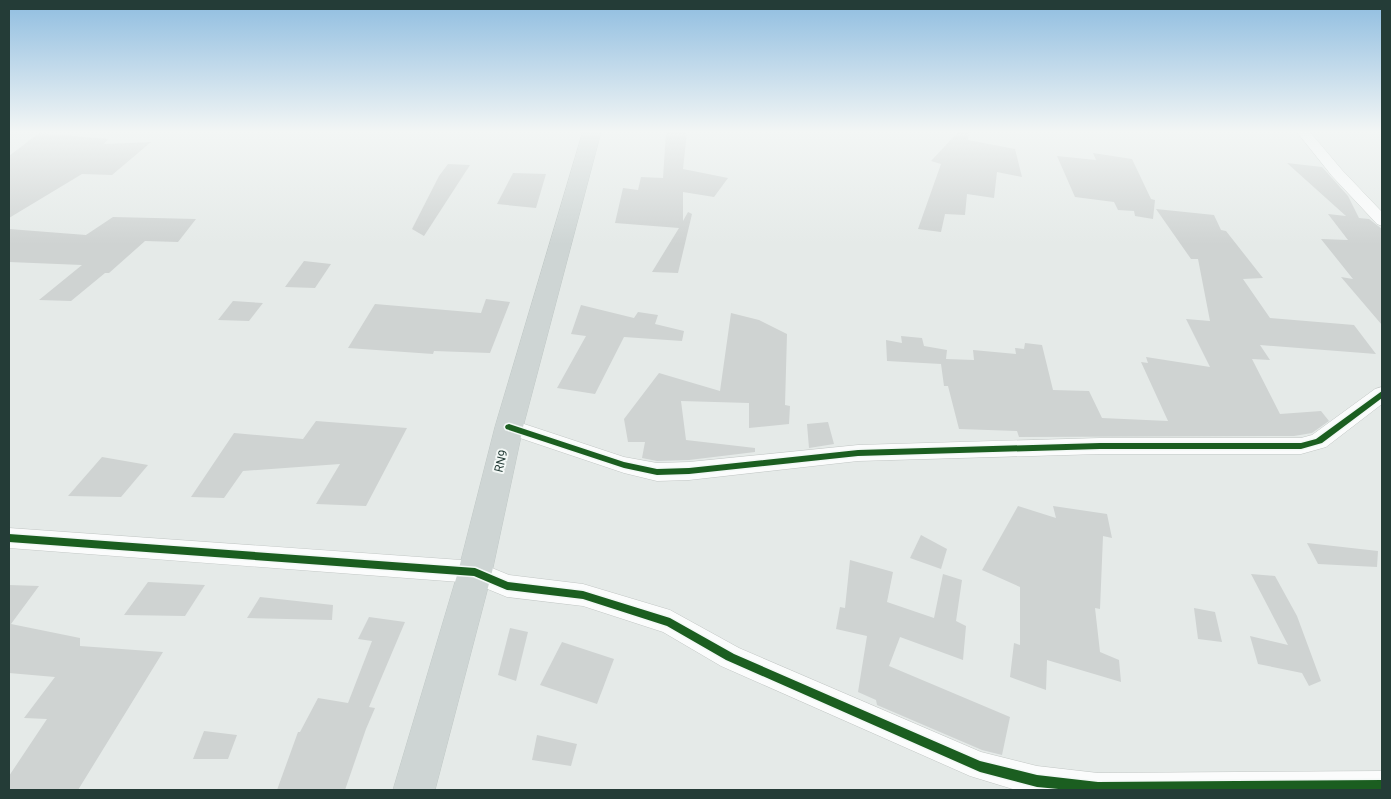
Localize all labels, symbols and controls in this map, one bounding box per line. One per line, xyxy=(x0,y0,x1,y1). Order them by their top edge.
street label: RN9 xyxy=(492,448,510,474)

